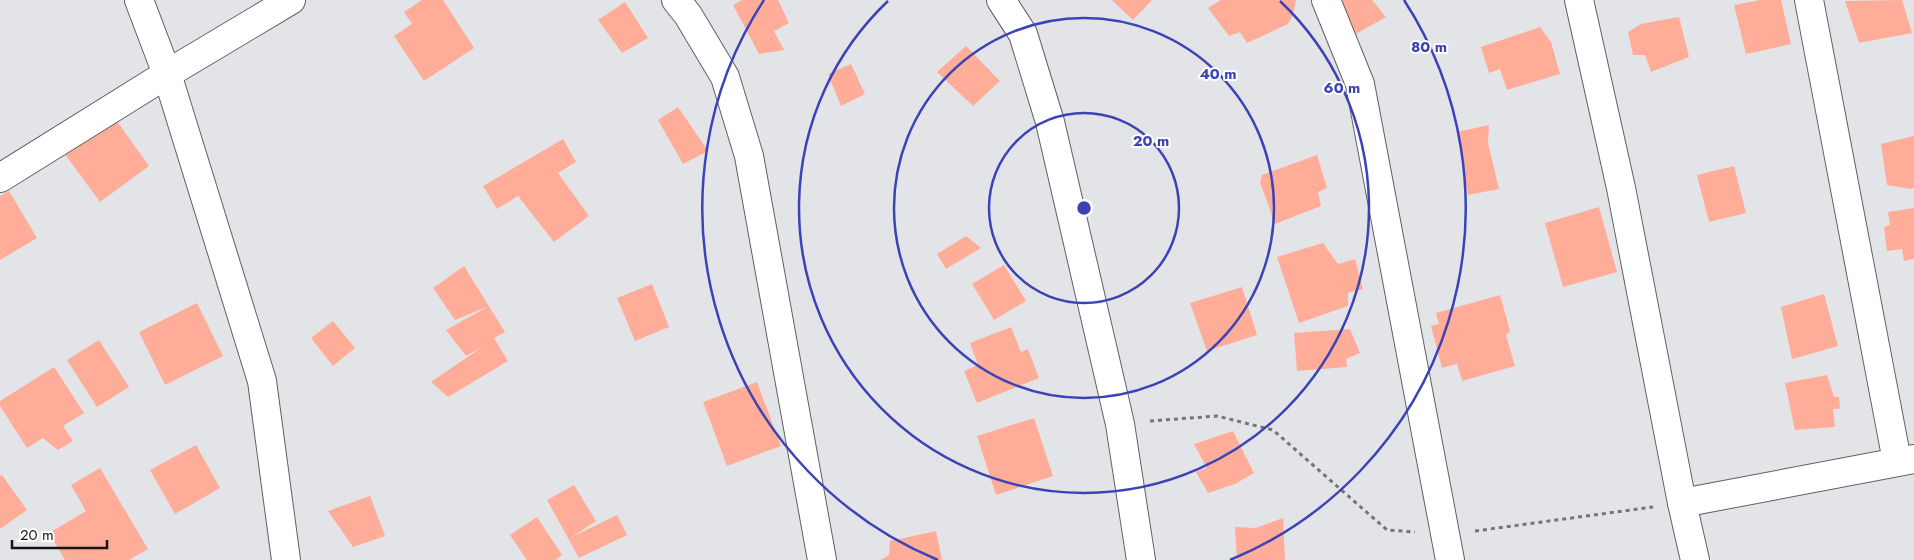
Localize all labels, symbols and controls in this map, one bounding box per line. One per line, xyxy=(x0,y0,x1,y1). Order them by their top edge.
text: 80 m xyxy=(1411,36,1447,58)
text: 40 m xyxy=(1199,63,1237,85)
text: 60 m xyxy=(1324,77,1360,99)
text: 20 m xyxy=(1133,130,1169,152)
centre of rings xyxy=(1075,199,1093,217)
scale bar xyxy=(12,518,108,550)
text: 20 m xyxy=(20,524,54,546)

